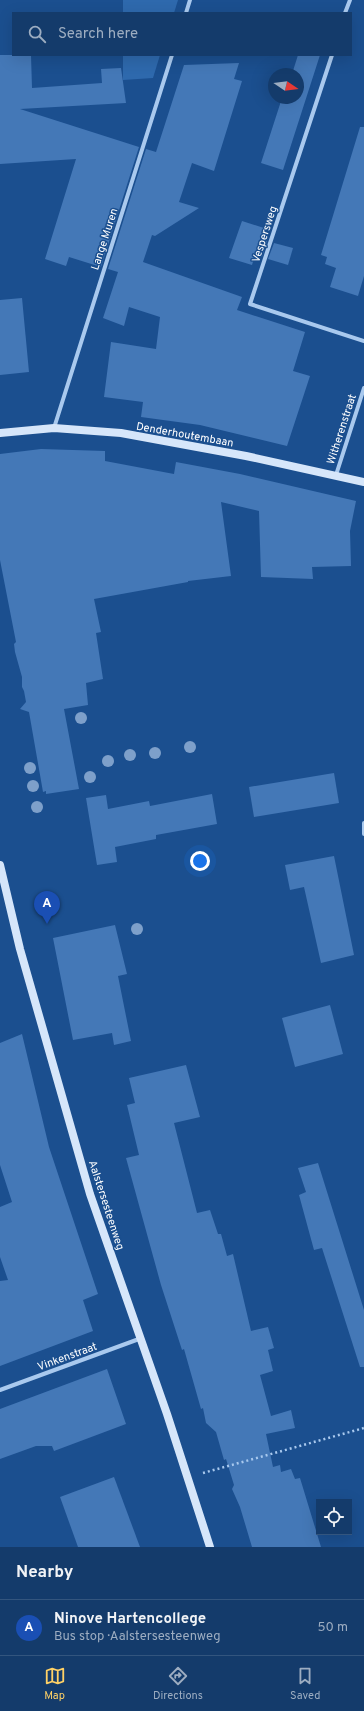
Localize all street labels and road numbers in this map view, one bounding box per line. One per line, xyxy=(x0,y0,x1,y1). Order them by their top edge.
street label: Vespersweg xyxy=(249,204,281,264)
street label: Lange Muren xyxy=(88,207,122,272)
street label: Witherenstraat xyxy=(324,392,360,466)
street label: Denderhoutembaan xyxy=(135,420,235,450)
street label: Aalstersesteenweg xyxy=(85,1159,127,1252)
street label: Vinkenstraat xyxy=(36,1340,99,1374)

